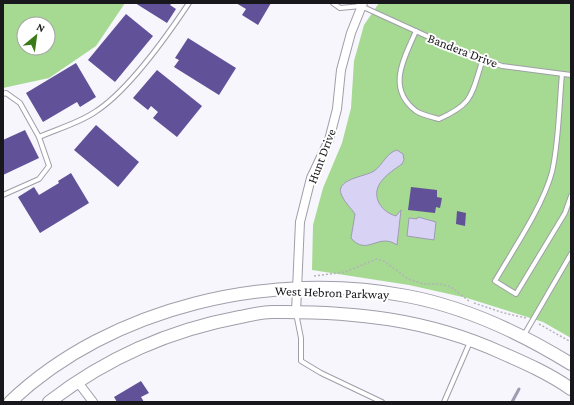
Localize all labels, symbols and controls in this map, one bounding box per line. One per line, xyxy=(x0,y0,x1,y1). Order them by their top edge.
north arrow xyxy=(16,16,56,56)
text: N xyxy=(35,20,47,35)
street label: Bandera Drive xyxy=(426,30,500,71)
street label: Hunt Drive xyxy=(304,126,339,186)
street label: West Hebron Parkway xyxy=(275,283,390,302)

